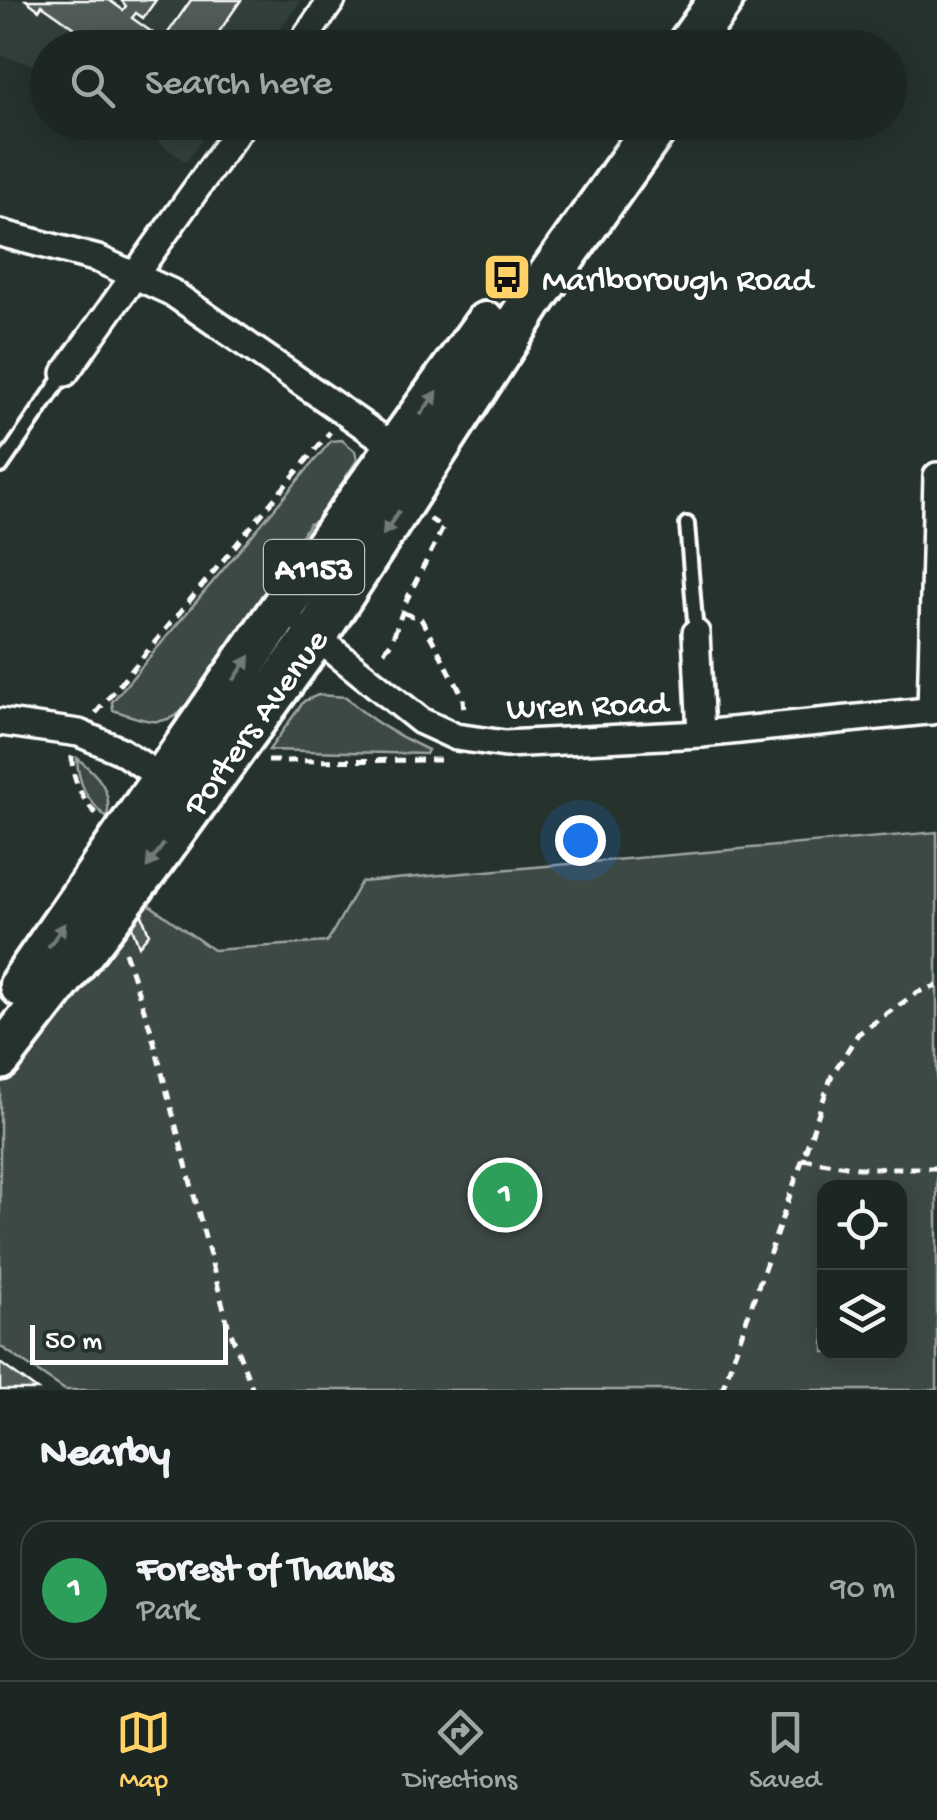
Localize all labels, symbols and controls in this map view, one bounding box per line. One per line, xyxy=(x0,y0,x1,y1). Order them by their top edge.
search box xyxy=(30,30,907,140)
icon: search xyxy=(65,58,120,113)
text: Search here xyxy=(145,63,332,107)
bus stop icon: Marlborough Road xyxy=(481,251,533,303)
place label: Marlborough Road xyxy=(542,262,815,303)
one-way arrow xyxy=(419,389,439,416)
one-way arrow xyxy=(382,510,400,537)
road number: A1153 xyxy=(264,540,364,594)
street label: Porters Avenue xyxy=(176,622,340,826)
one-way arrow xyxy=(232,654,251,681)
street label: Wren Road xyxy=(506,685,671,732)
your location xyxy=(555,815,606,866)
one-way arrow xyxy=(146,843,166,869)
one-way arrow xyxy=(47,922,66,948)
pin: 1 xyxy=(472,1158,538,1232)
map controls xyxy=(817,1180,907,1360)
button: locate xyxy=(817,1180,907,1270)
button: layers xyxy=(817,1270,907,1360)
scale bar xyxy=(30,1320,228,1364)
text: 50 m xyxy=(45,1326,102,1359)
text: Nearby xyxy=(40,1431,170,1480)
text: Forest of Thanks xyxy=(137,1549,393,1593)
text: 1 xyxy=(68,1571,81,1609)
text: 90 m xyxy=(831,1571,895,1609)
text: Park xyxy=(137,1593,198,1631)
tab: Map xyxy=(116,1705,171,1798)
tab: Directions xyxy=(403,1705,517,1798)
tab: Saved xyxy=(749,1705,821,1798)

